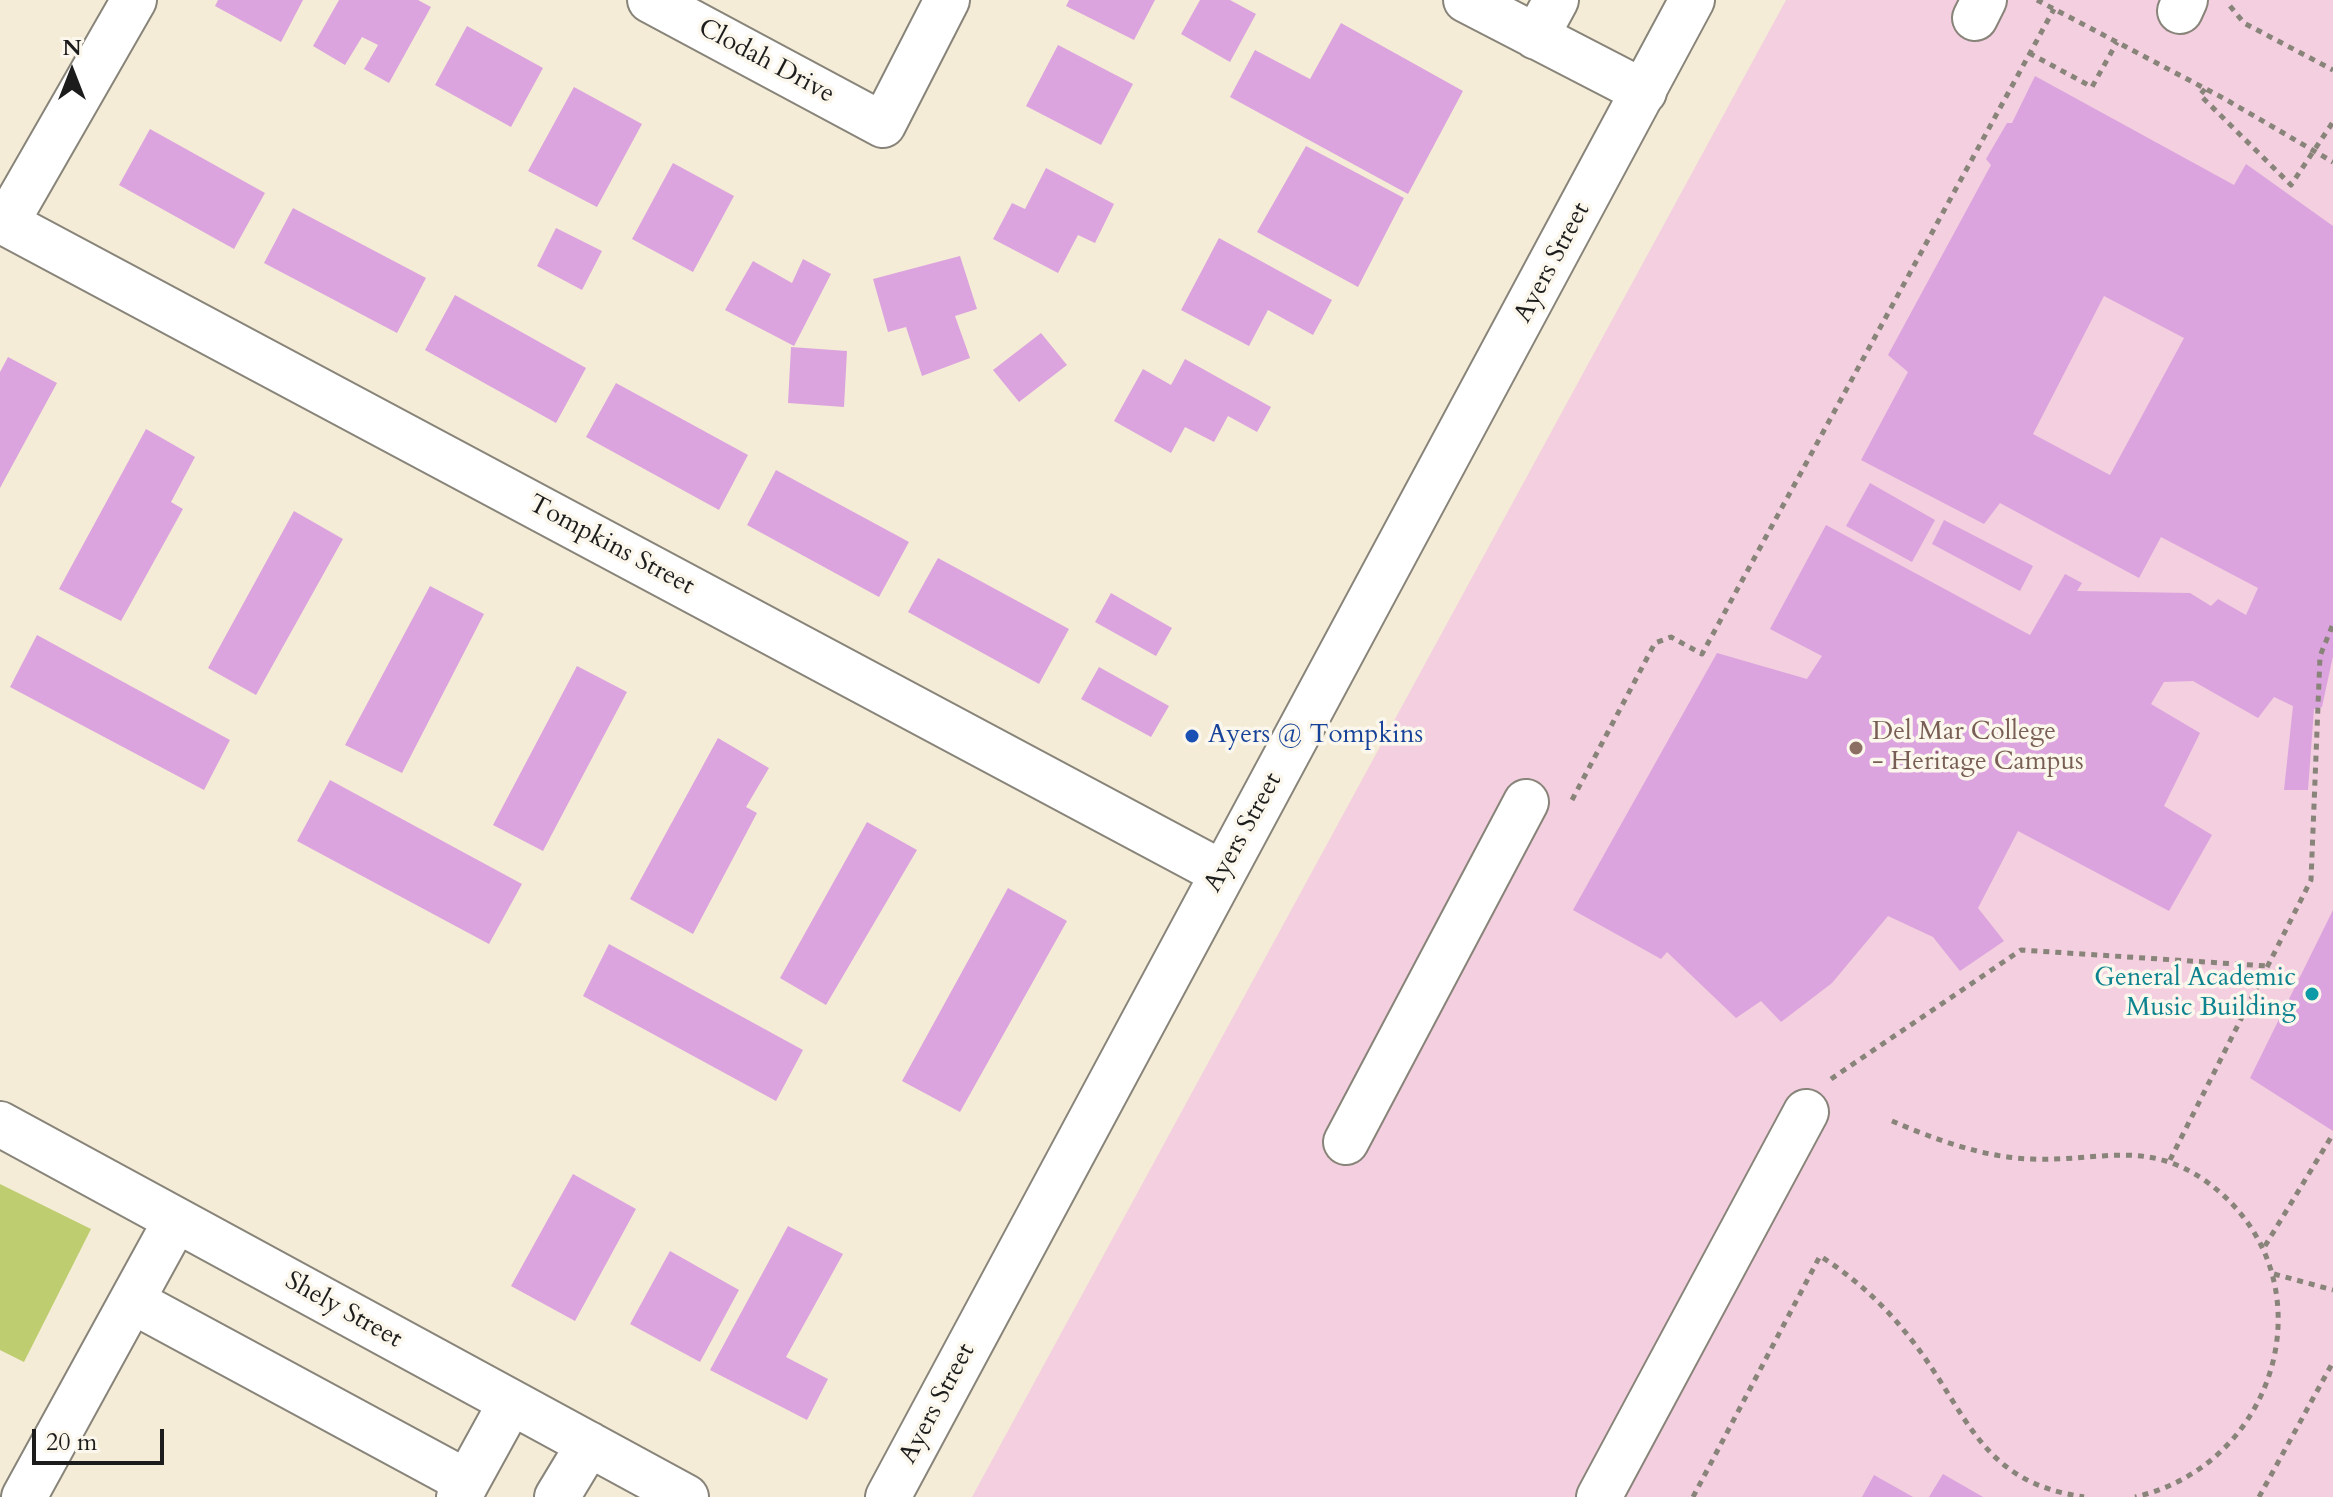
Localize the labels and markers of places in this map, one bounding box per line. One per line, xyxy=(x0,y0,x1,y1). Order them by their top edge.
place label: Del Mar College - Heritage Campus xyxy=(1872,717,2084,778)
place label: Ayers @ Tompkins xyxy=(1208,720,1423,752)
marker: Ayers @ Tompkins xyxy=(1183,727,1201,745)
marker: Del Mar College - Heritage Campus xyxy=(1847,739,1865,757)
place label: General Academic Music Building xyxy=(2094,963,2296,1024)
marker: General Academic Music Building xyxy=(2303,985,2321,1003)

